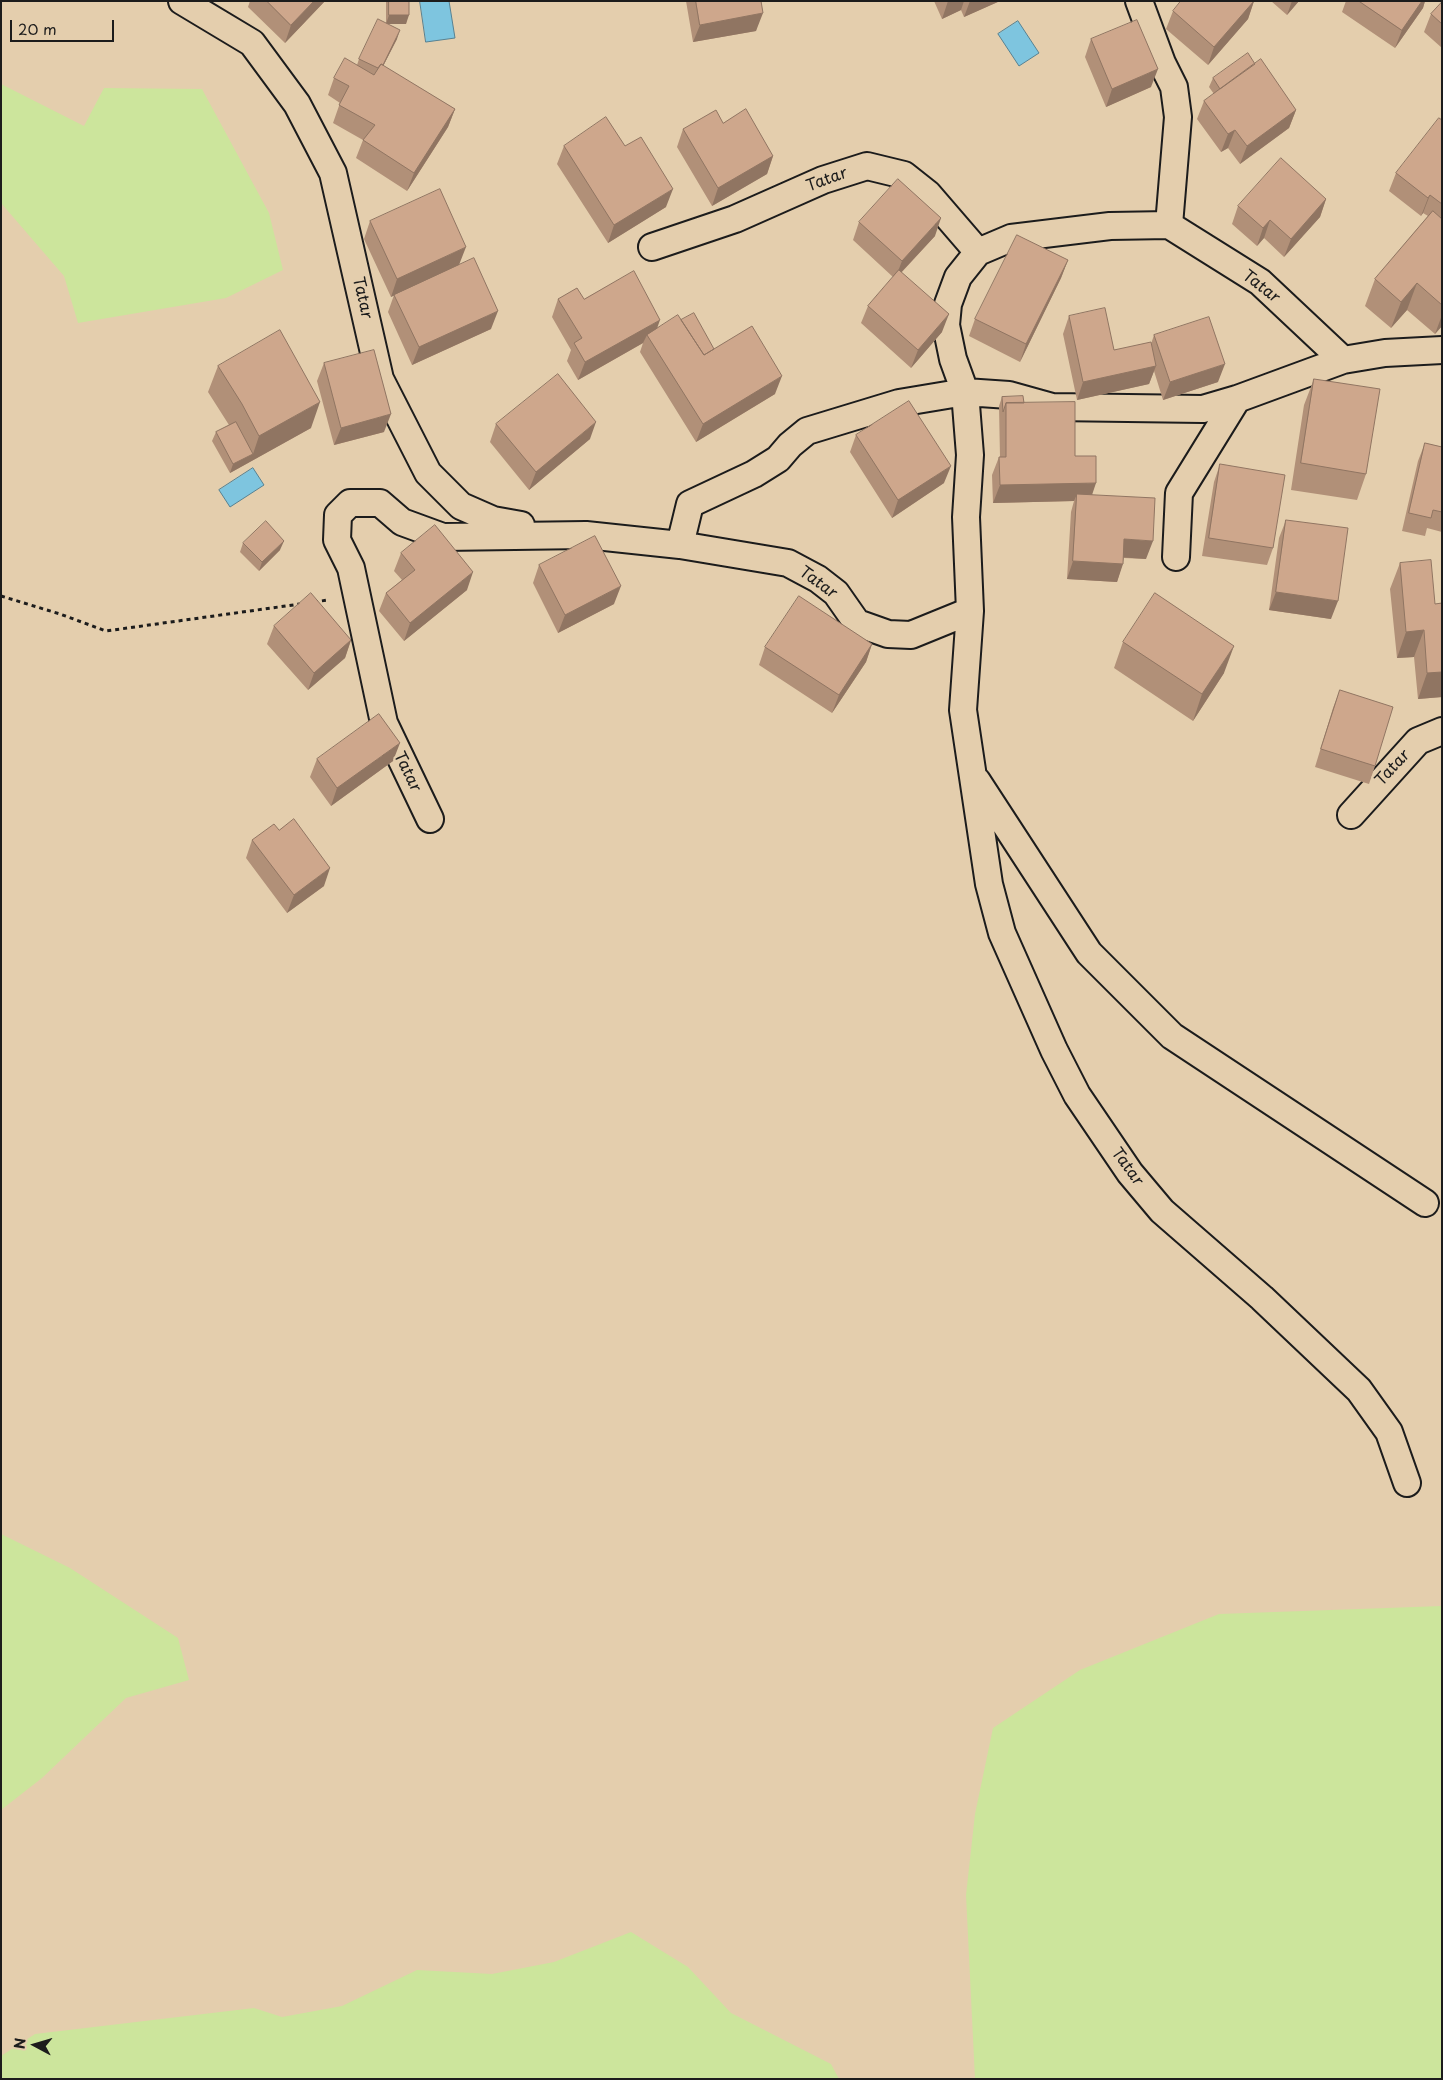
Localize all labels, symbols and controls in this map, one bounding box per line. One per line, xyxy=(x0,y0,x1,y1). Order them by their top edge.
scale bar xyxy=(12,10,116,42)
text: 20 m xyxy=(18,17,57,40)
street label: Tatar xyxy=(804,164,850,196)
street label: Tatar xyxy=(1238,266,1284,308)
street label: Tatar xyxy=(348,275,376,321)
street label: Tatar xyxy=(795,563,841,603)
street label: Tatar xyxy=(1371,746,1415,790)
street label: Tatar xyxy=(389,749,425,795)
street label: Tatar xyxy=(1107,1144,1147,1190)
north arrow xyxy=(10,2020,60,2070)
text: N xyxy=(9,2037,31,2050)

